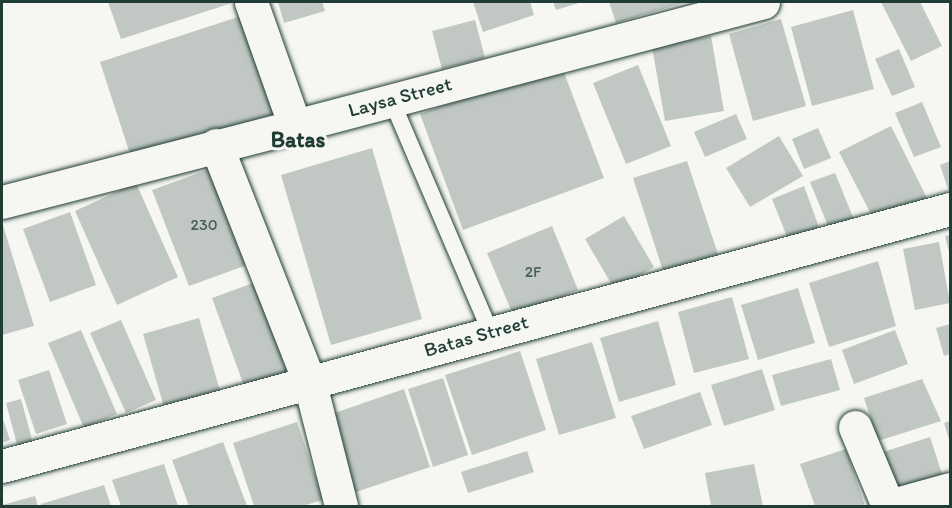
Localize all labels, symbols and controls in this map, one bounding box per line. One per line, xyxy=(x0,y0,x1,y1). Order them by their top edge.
street label: Laysa Street xyxy=(346,72,454,122)
district label: Batas xyxy=(271,127,325,153)
house number: 230 xyxy=(191,215,217,235)
house number: 2F xyxy=(525,262,541,282)
street label: Batas Street xyxy=(421,310,531,362)

